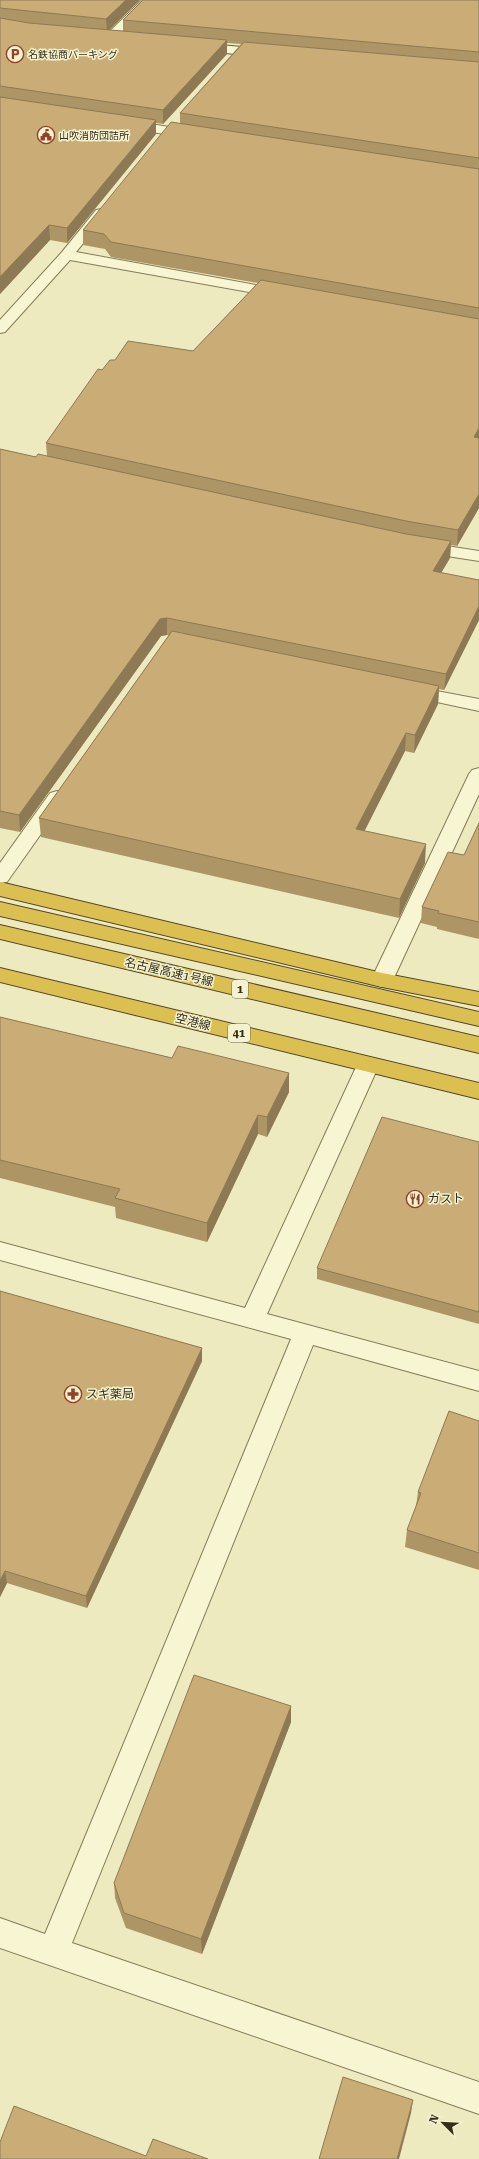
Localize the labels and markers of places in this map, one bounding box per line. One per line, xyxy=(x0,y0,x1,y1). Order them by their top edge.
parking icon: 名鉄協商パーキング xyxy=(5,44,25,64)
place label: 名鉄協商パーキング xyxy=(28,49,118,60)
public building icon: 山吹消防団詰所 xyxy=(36,125,56,145)
place label: 山吹消防団詰所 xyxy=(59,130,129,141)
restaurant icon: ガスト xyxy=(405,1189,425,1209)
place label: ガスト xyxy=(428,1192,464,1206)
pharmacy icon: スギ薬局 xyxy=(63,1384,83,1404)
place label: スギ薬局 xyxy=(86,1387,134,1401)

